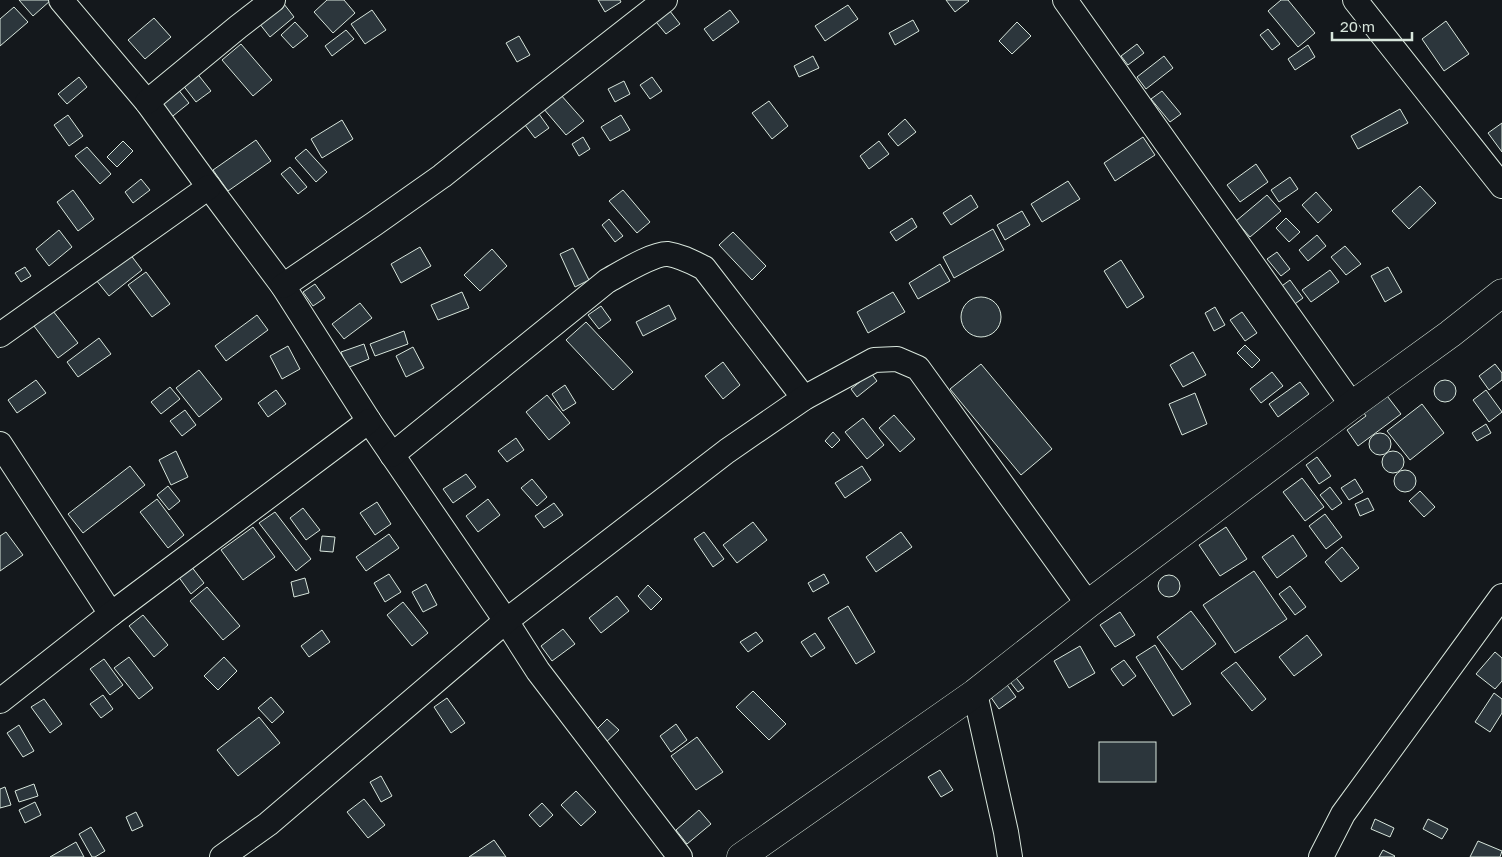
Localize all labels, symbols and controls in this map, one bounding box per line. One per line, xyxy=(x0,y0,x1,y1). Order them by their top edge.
scale bar xyxy=(1332,10,1412,42)
text: 20 m xyxy=(1340,17,1375,35)

